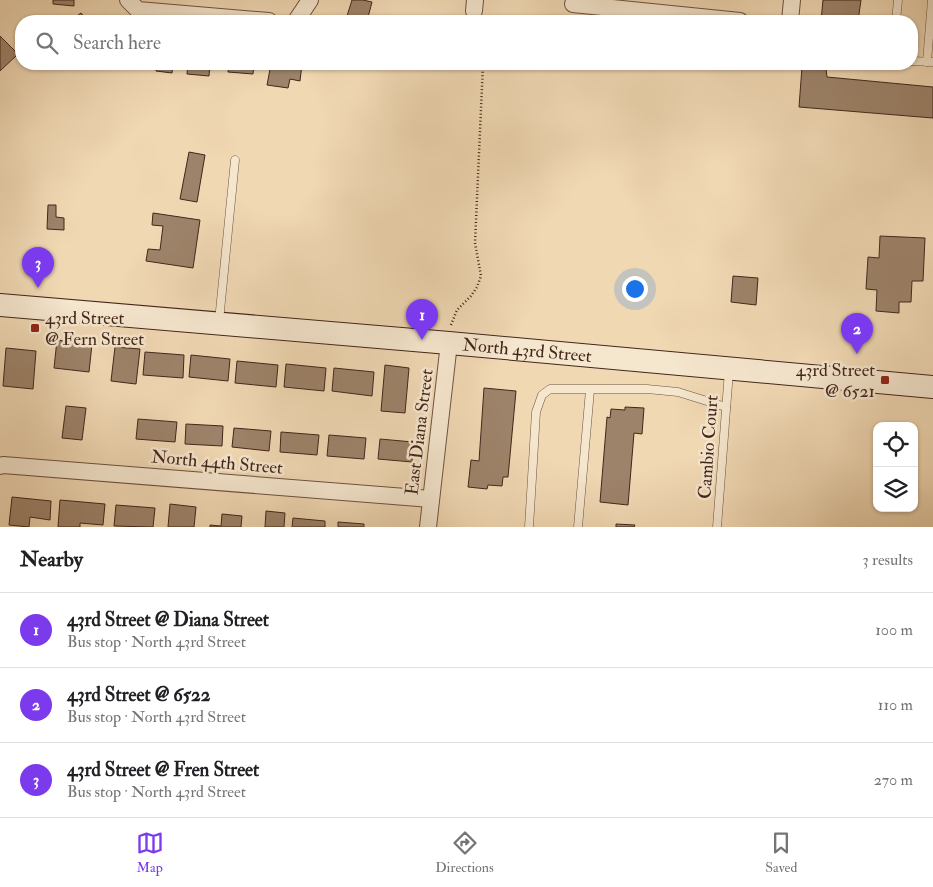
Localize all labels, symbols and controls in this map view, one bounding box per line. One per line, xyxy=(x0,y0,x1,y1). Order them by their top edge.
search box xyxy=(15,15,918,70)
icon: search xyxy=(33,29,61,57)
text: Search here xyxy=(73,31,161,55)
pin: 3 xyxy=(22,247,54,288)
your location xyxy=(622,276,648,302)
pin: 1 xyxy=(406,299,438,340)
place label: 43rd Street @ Fern Street xyxy=(45,307,144,351)
pin: 2 xyxy=(841,313,873,354)
marker: 43rd Street @ Fern Street xyxy=(29,322,41,334)
street label: North 43rd Street xyxy=(461,333,593,368)
place label: 43rd Street @ 6521 xyxy=(796,359,875,403)
street label: East Diana Street xyxy=(400,368,439,496)
marker: 43rd Street @ 6521 xyxy=(879,374,891,386)
street label: Cambio Court xyxy=(693,394,724,500)
map controls xyxy=(873,422,918,512)
button: locate xyxy=(873,422,918,467)
street label: North 44th Street xyxy=(150,445,284,480)
button: layers xyxy=(873,467,918,512)
text: Nearby xyxy=(20,546,83,573)
text: 3 results xyxy=(862,550,913,570)
text: 43rd Street @ Diana Street xyxy=(67,608,269,632)
text: 1 xyxy=(33,620,39,640)
text: 100 m xyxy=(875,620,913,640)
text: Bus stop · North 43rd Street xyxy=(67,632,246,652)
text: 43rd Street @ 6522 xyxy=(67,683,210,707)
text: 2 xyxy=(32,695,40,715)
text: 110 m xyxy=(878,695,913,715)
text: Bus stop · North 43rd Street xyxy=(67,707,246,727)
text: 43rd Street @ Fren Street xyxy=(67,758,259,782)
text: 3 xyxy=(33,770,39,790)
text: 270 m xyxy=(874,770,913,790)
text: Bus stop · North 43rd Street xyxy=(67,782,246,802)
tab: Map xyxy=(136,829,164,876)
tab: Directions xyxy=(435,829,494,876)
tab: Saved xyxy=(765,829,797,876)

